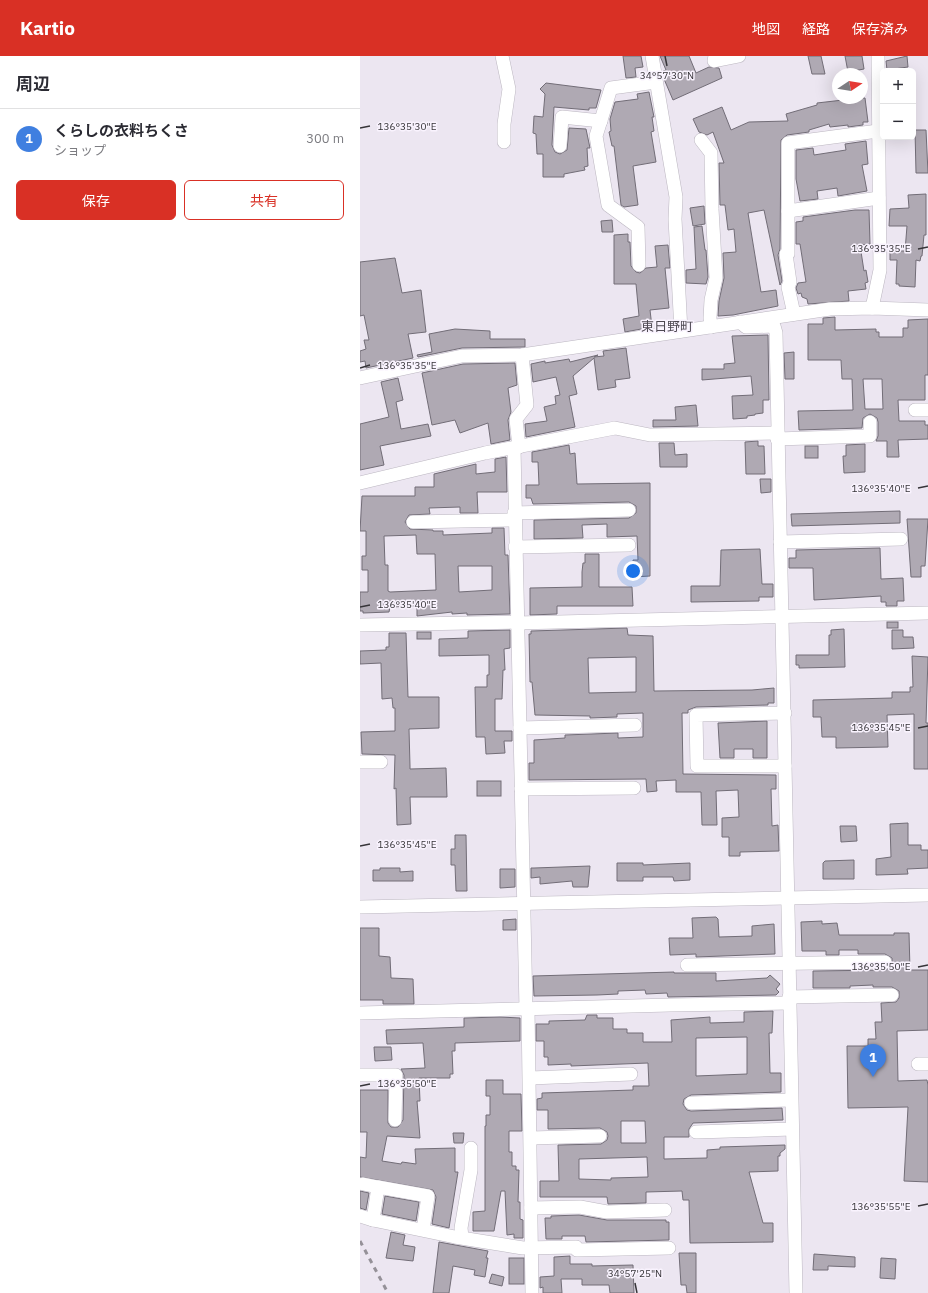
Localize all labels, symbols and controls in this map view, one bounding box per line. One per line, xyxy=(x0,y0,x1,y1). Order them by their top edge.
text: Kartio xyxy=(20,16,75,40)
text: 地図 xyxy=(752,20,780,38)
text: 経路 xyxy=(802,20,830,38)
text: 保存済み xyxy=(852,20,908,38)
north arrow xyxy=(832,68,868,104)
map controls xyxy=(880,68,916,140)
button: + xyxy=(880,68,916,104)
text: 34°57'30"N xyxy=(640,69,694,82)
text: 周辺 xyxy=(16,73,50,95)
button: − xyxy=(880,104,916,140)
text: 136°35'30"E xyxy=(377,120,437,133)
text: くらしの衣料ちくさ xyxy=(54,121,189,140)
text: 1 xyxy=(25,130,33,147)
text: 300 m xyxy=(306,130,344,147)
text: ショップ xyxy=(54,142,106,159)
button: 保存 xyxy=(16,180,176,220)
button: 共有 xyxy=(184,180,344,220)
text: 136°35'35"E xyxy=(851,242,911,255)
district label: 東日野町 xyxy=(641,318,693,335)
text: 136°35'35"E xyxy=(377,359,437,372)
text: 136°35'40"E xyxy=(851,482,911,495)
your location xyxy=(623,561,643,581)
text: 136°35'40"E xyxy=(377,598,437,611)
text: 136°35'45"E xyxy=(851,721,911,734)
text: 136°35'45"E xyxy=(377,838,437,851)
text: 136°35'50"E xyxy=(851,960,911,973)
pin: 1 xyxy=(860,1044,886,1077)
text: 136°35'50"E xyxy=(377,1077,437,1090)
text: 136°35'55"E xyxy=(851,1200,911,1213)
text: 34°57'25"N xyxy=(608,1267,662,1280)

